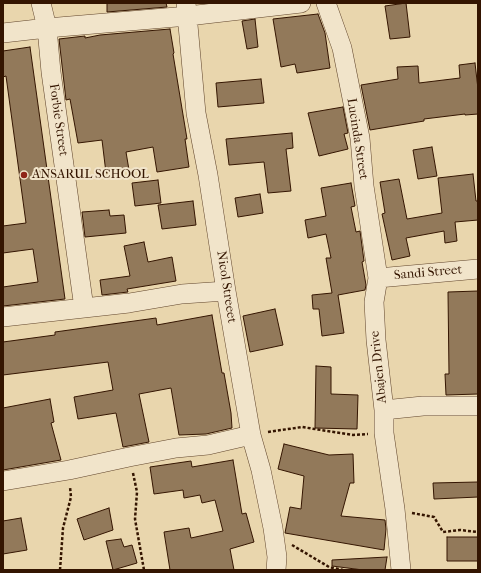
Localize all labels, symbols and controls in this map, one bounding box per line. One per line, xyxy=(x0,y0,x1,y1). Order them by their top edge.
street label: Forbie Street xyxy=(45,83,71,157)
street label: Lucinda Street xyxy=(343,97,371,181)
place label: ANSARUL SCHOOL xyxy=(32,167,149,183)
marker: ANSARUL SCHOOL xyxy=(19,170,29,180)
street label: Nicol Streeet xyxy=(213,250,239,324)
street label: Sandi Street xyxy=(393,262,463,284)
street label: Abajen Drive xyxy=(367,330,391,404)

